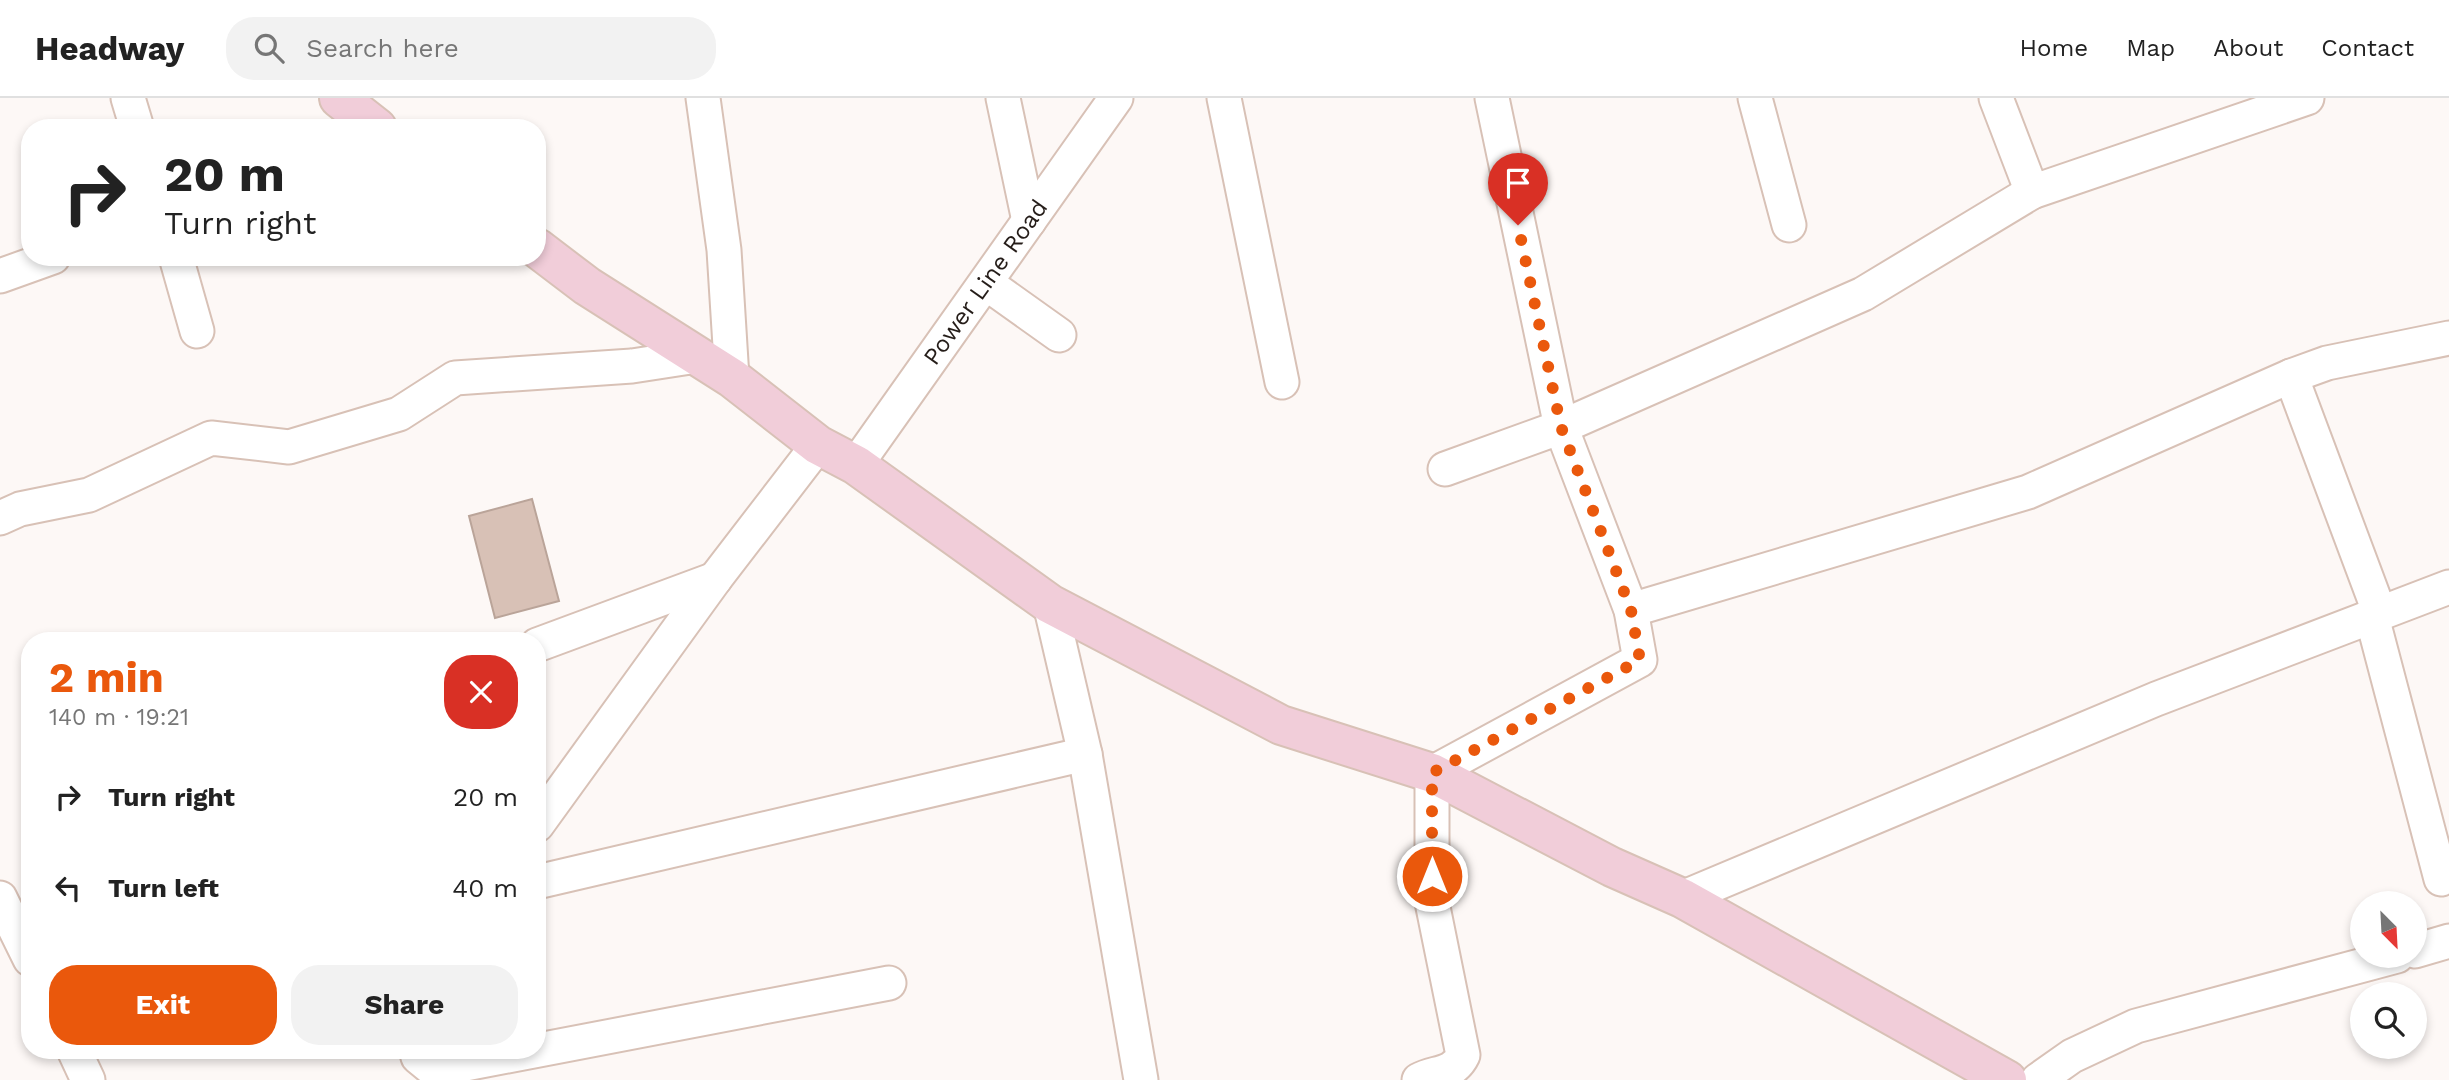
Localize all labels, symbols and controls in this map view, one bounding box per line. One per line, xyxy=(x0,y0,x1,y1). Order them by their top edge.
search box xyxy=(226,17,716,80)
text: Headway xyxy=(35,29,184,68)
icon: search xyxy=(250,29,288,67)
text: Search here xyxy=(306,33,459,63)
text: Home xyxy=(2020,34,2088,62)
text: Map xyxy=(2126,34,2175,62)
text: About xyxy=(2213,34,2283,62)
text: Contact xyxy=(2321,34,2414,62)
text: 20 m xyxy=(164,145,285,203)
icon: right xyxy=(49,147,140,238)
pin xyxy=(1488,153,1548,225)
icon: arrive xyxy=(1499,164,1537,202)
street label: Power Line Road xyxy=(917,194,1053,370)
text: Turn right xyxy=(164,204,316,242)
text: 2 min xyxy=(49,653,164,702)
button: close xyxy=(444,655,518,729)
text: 140 m · 19:21 xyxy=(49,704,189,731)
icon: right xyxy=(49,778,87,816)
text: Turn right xyxy=(108,782,235,812)
text: 20 m xyxy=(453,782,518,812)
position arrow xyxy=(1395,839,1469,913)
icon: left xyxy=(49,869,87,907)
text: Turn left xyxy=(108,873,219,903)
text: 40 m xyxy=(452,873,518,903)
north arrow xyxy=(2350,891,2427,968)
map controls xyxy=(2350,891,2427,1059)
button: Exit xyxy=(49,965,277,1045)
button: Share xyxy=(291,965,518,1045)
button: search xyxy=(2350,982,2427,1059)

